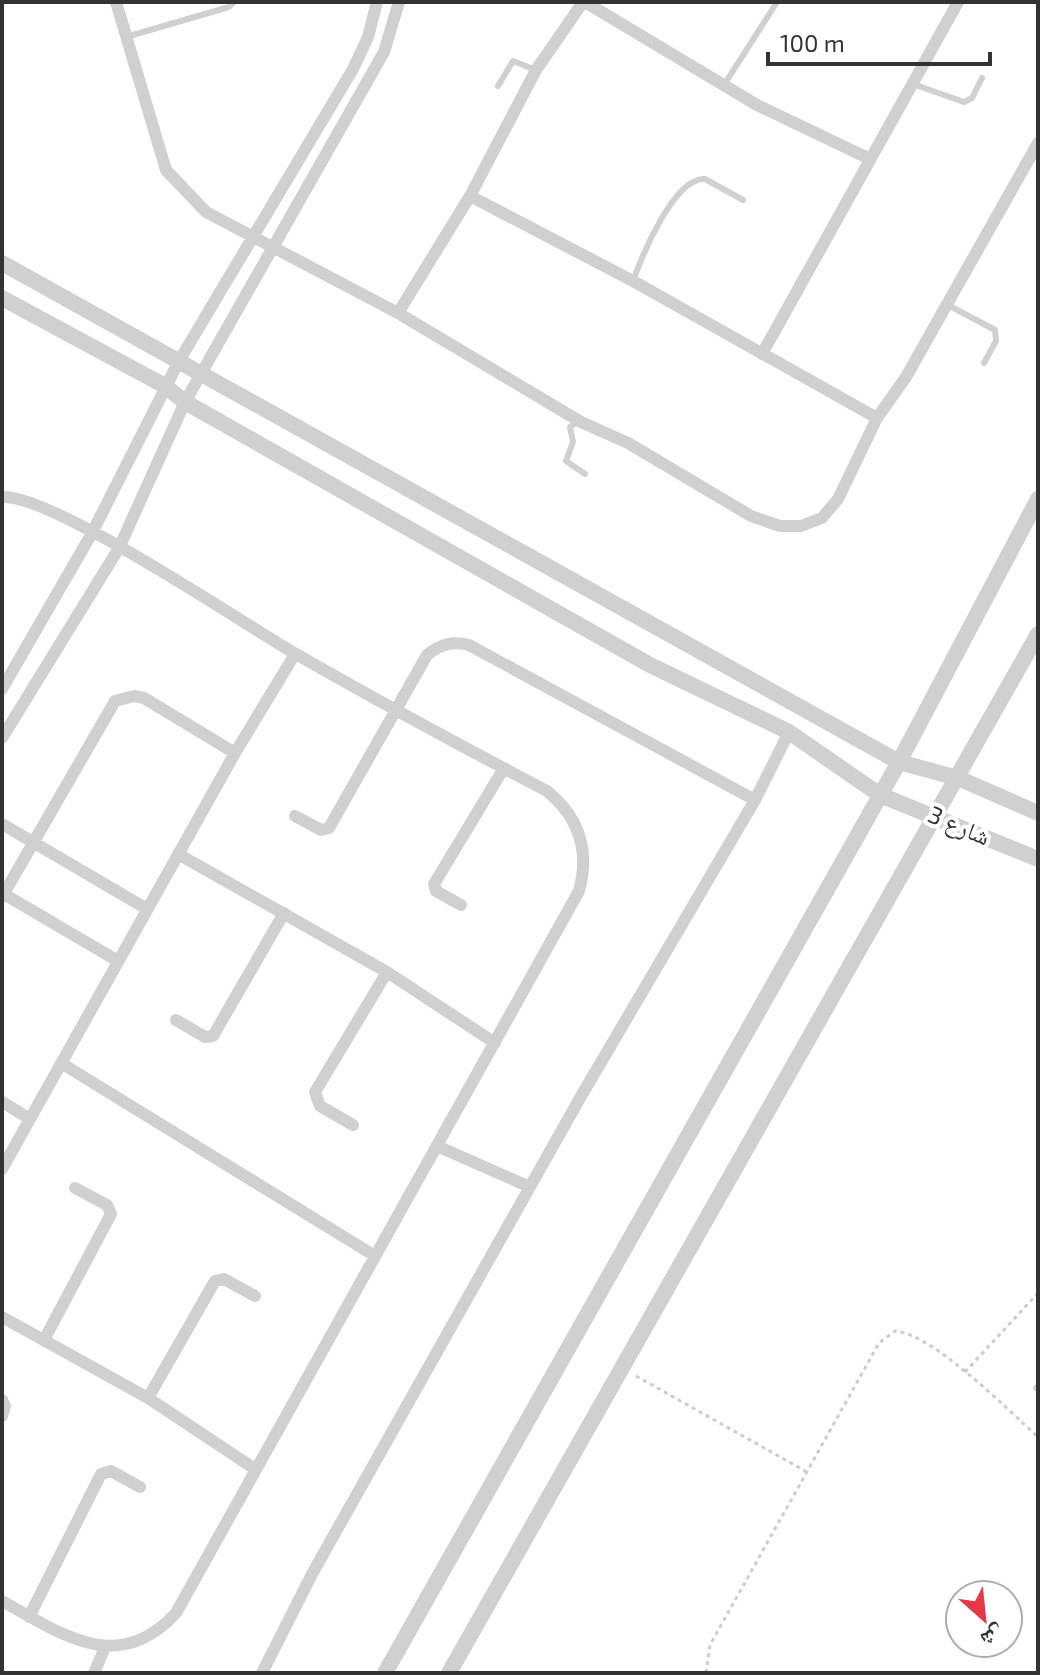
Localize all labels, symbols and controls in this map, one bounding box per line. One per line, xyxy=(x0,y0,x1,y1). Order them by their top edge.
scale bar xyxy=(768,16,990,66)
text: 100 m xyxy=(780,28,845,57)
street label: شارع 3 xyxy=(924,799,995,852)
north arrow xyxy=(944,1579,1024,1659)
text: ش xyxy=(976,1619,1010,1655)

